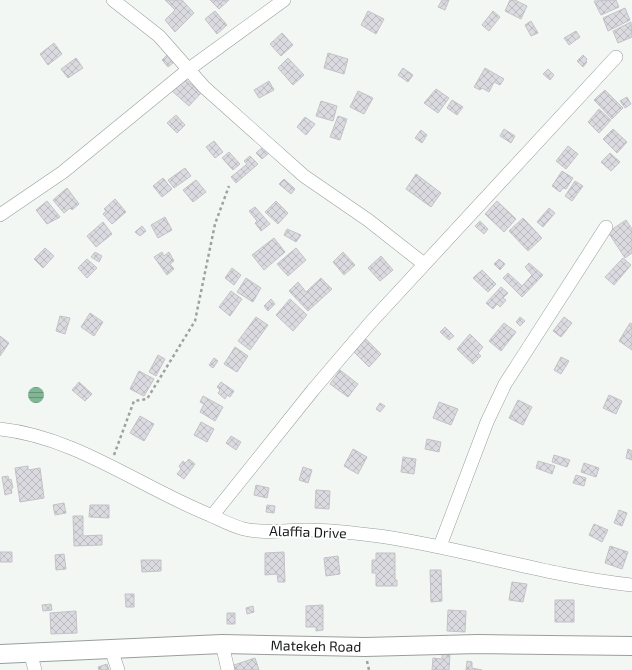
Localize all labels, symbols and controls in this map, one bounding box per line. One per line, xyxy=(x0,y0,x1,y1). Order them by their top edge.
street label: Alaffia Drive xyxy=(269,522,347,541)
street label: Matekeh Road xyxy=(270,636,362,655)

